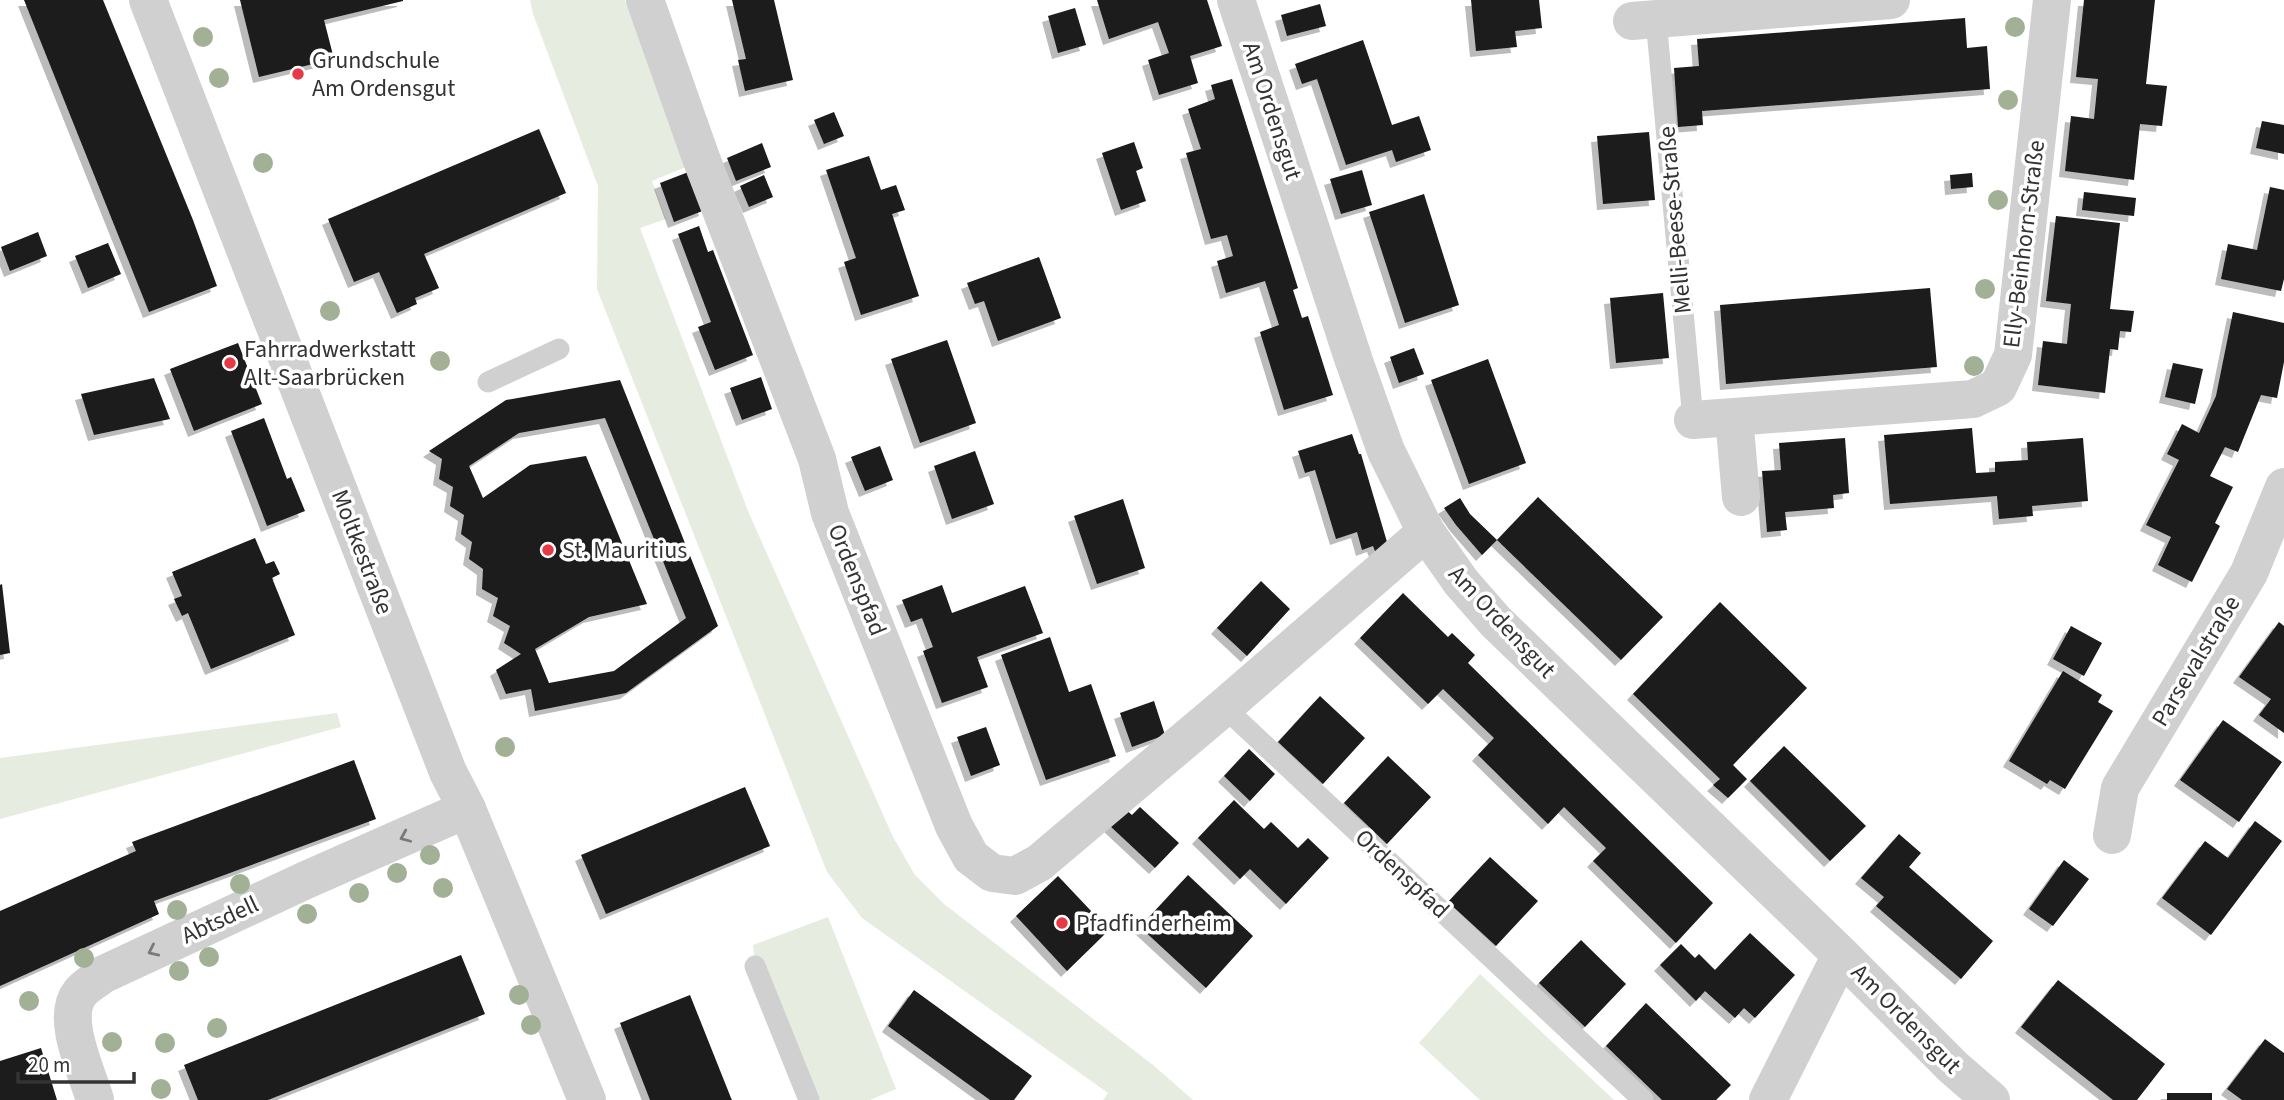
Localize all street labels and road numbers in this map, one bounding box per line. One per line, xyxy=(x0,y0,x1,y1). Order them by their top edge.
street label: Am Ordensgut xyxy=(1233,37,1311,185)
street label: Melli-Beese-Straße xyxy=(1649,125,1701,315)
street label: Elly-Beinhorn-Straße xyxy=(1994,138,2054,350)
street label: Moltkestraße xyxy=(322,484,402,620)
street label: Ordenspfad xyxy=(819,519,895,641)
street label: Am Ordensgut xyxy=(1440,558,1564,686)
street label: Parsevalstraße xyxy=(2143,589,2249,733)
street label: Ordenspfad xyxy=(1347,821,1457,927)
street label: Abtsdell xyxy=(176,887,264,953)
street label: Am Ordensgut xyxy=(1843,956,1969,1082)

